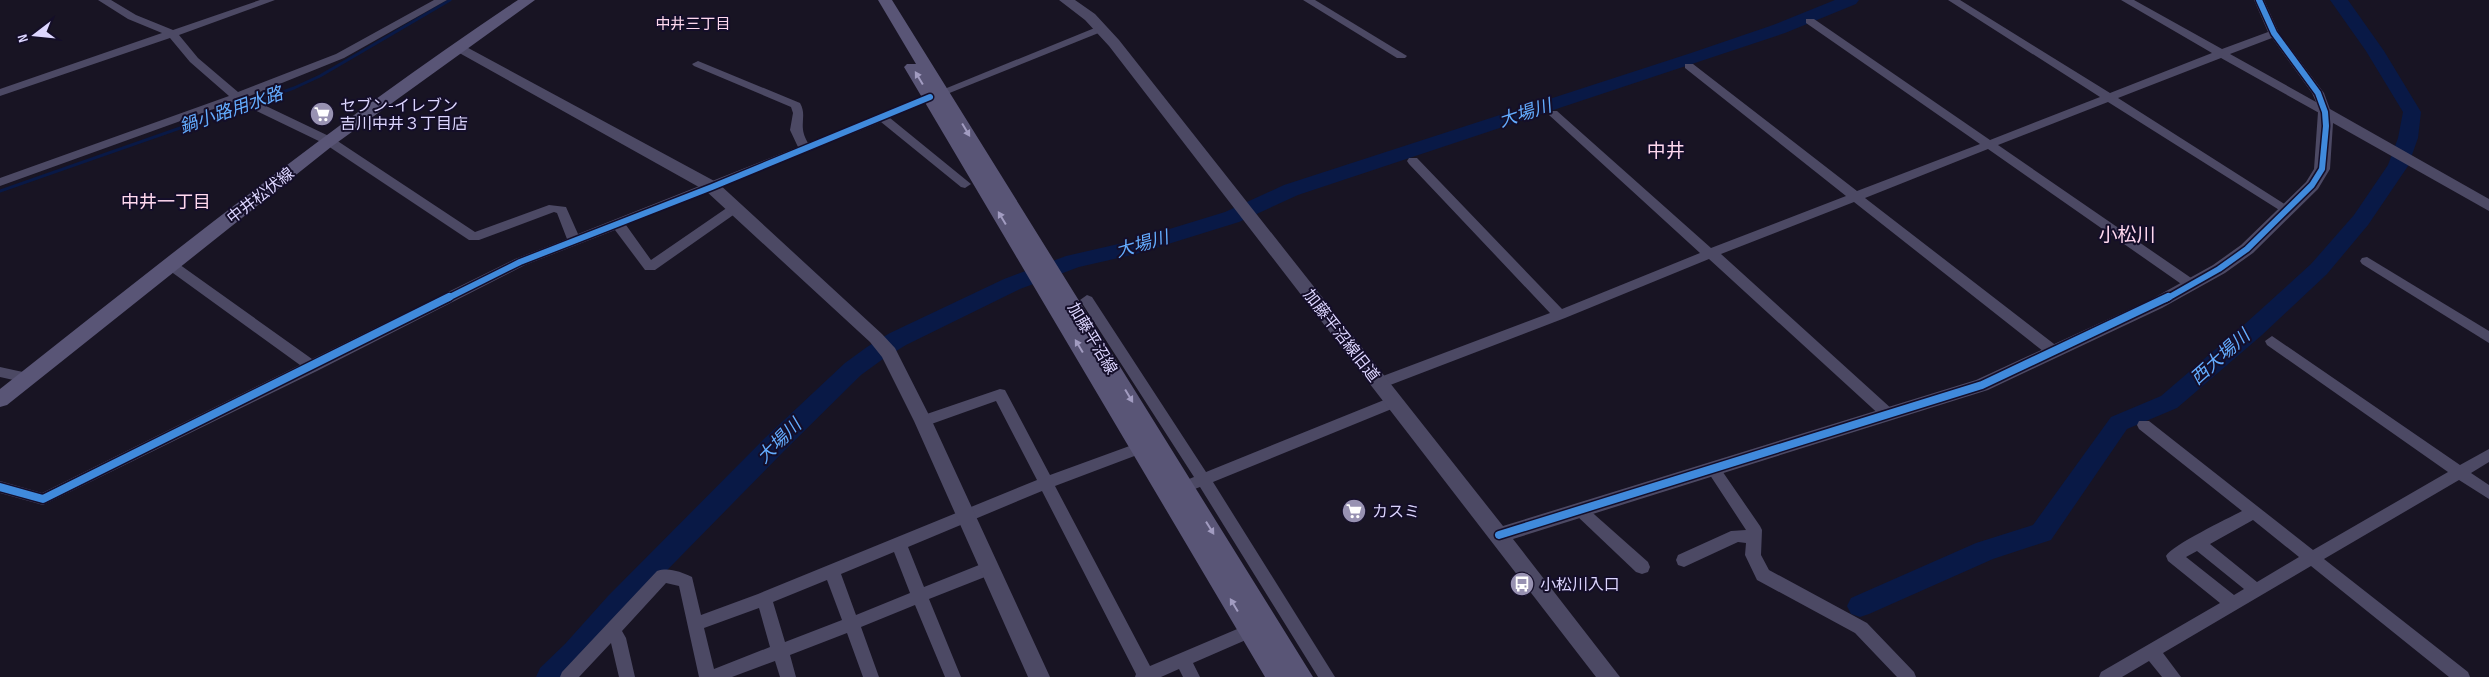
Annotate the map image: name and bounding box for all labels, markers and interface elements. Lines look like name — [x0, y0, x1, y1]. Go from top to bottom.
north arrow — [10, 10, 60, 60]
district label: 中井三丁目 — [655, 15, 731, 34]
text: N — [14, 33, 32, 44]
one-way arrow — [914, 72, 923, 85]
water label: 鍋小路用水路 — [177, 82, 288, 138]
water label: 大場川 — [1496, 95, 1556, 132]
place label: セブン-イレブン 吉川中井３丁目店 — [340, 97, 468, 134]
supermarket icon: セブン-イレブン 吉川中井３丁目店 — [309, 101, 335, 127]
one-way arrow — [962, 124, 971, 137]
district label: 中井 — [1647, 140, 1685, 163]
street label: 中井松伏線 — [224, 164, 298, 228]
district label: 中井一丁目 — [121, 192, 211, 213]
one-way arrow — [998, 211, 1007, 224]
district label: 小松川 — [2098, 224, 2156, 247]
water label: 大場川 — [1113, 226, 1173, 262]
street label: 加藤平沼線旧道 — [1299, 286, 1383, 386]
street label: 加藤平沼線 — [1063, 300, 1120, 378]
water label: 西大場川 — [2187, 324, 2256, 389]
one-way arrow — [1074, 339, 1083, 352]
one-way arrow — [1125, 390, 1134, 403]
water label: 大場川 — [753, 413, 807, 468]
supermarket icon: カスミ — [1341, 498, 1367, 524]
place label: カスミ — [1372, 503, 1420, 522]
one-way arrow — [1205, 522, 1214, 535]
bus stop icon: 小松川入口 — [1509, 571, 1535, 597]
place label: 小松川入口 — [1540, 576, 1620, 595]
one-way arrow — [1229, 599, 1238, 612]

